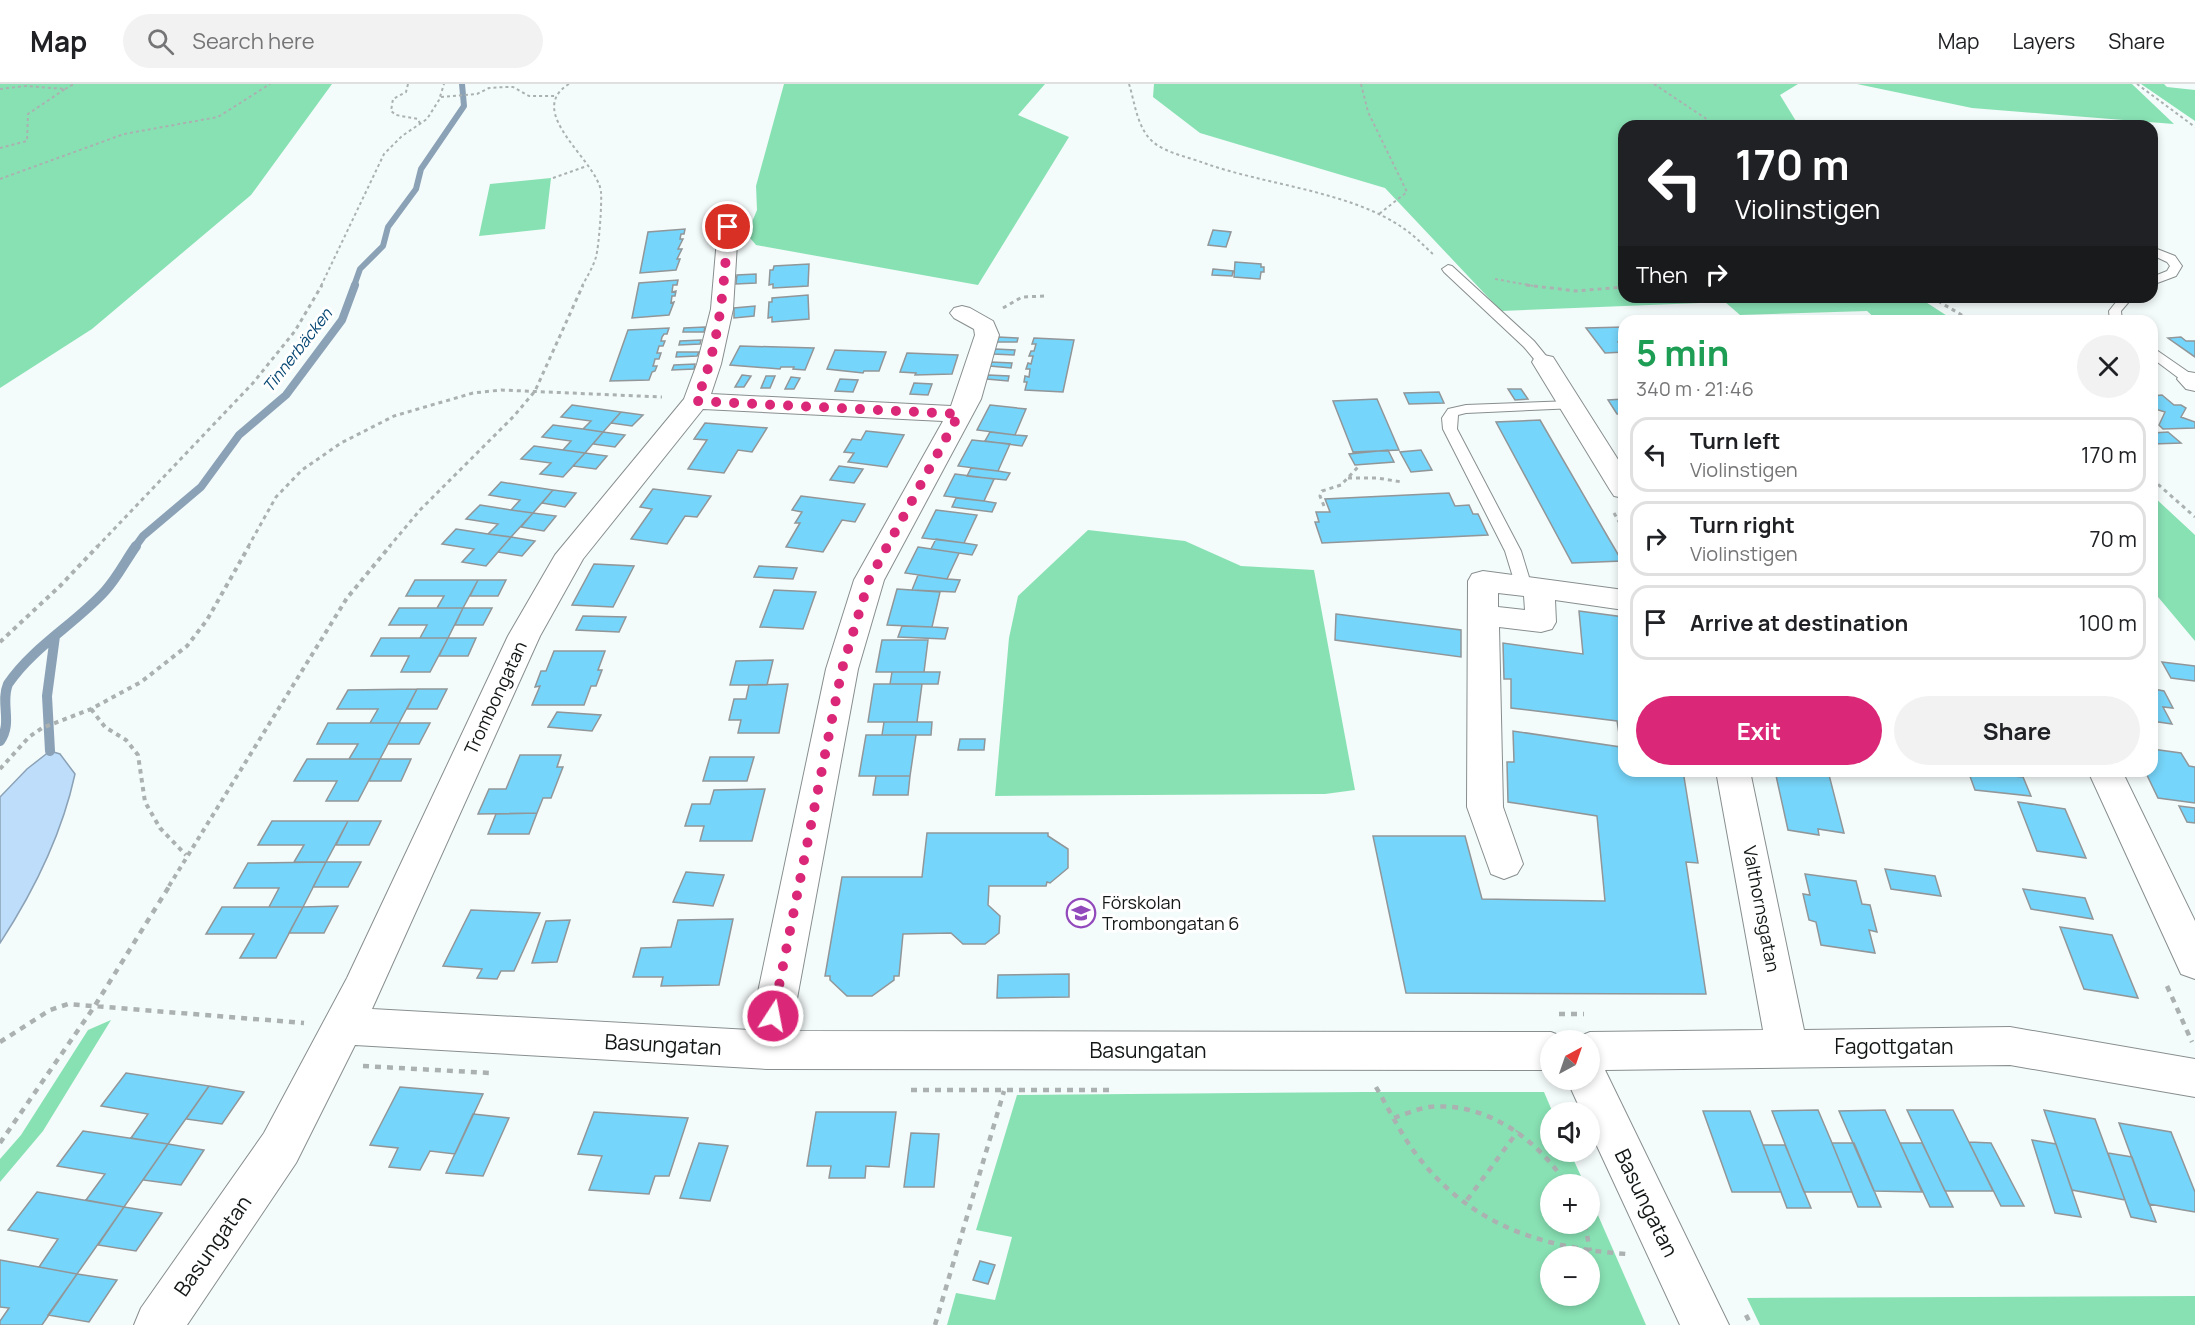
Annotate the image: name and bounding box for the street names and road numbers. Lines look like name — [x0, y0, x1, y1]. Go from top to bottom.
street label: Trombongatan — [458, 637, 532, 758]
street label: Valthornsgatan — [1738, 844, 1786, 974]
street label: Basungatan — [604, 1027, 722, 1061]
street label: Fagottgatan — [1835, 1032, 1953, 1060]
street label: Basungatan — [1089, 1036, 1207, 1064]
street label: Basungatan — [1609, 1144, 1685, 1261]
street label: Basungatan — [167, 1189, 257, 1301]

